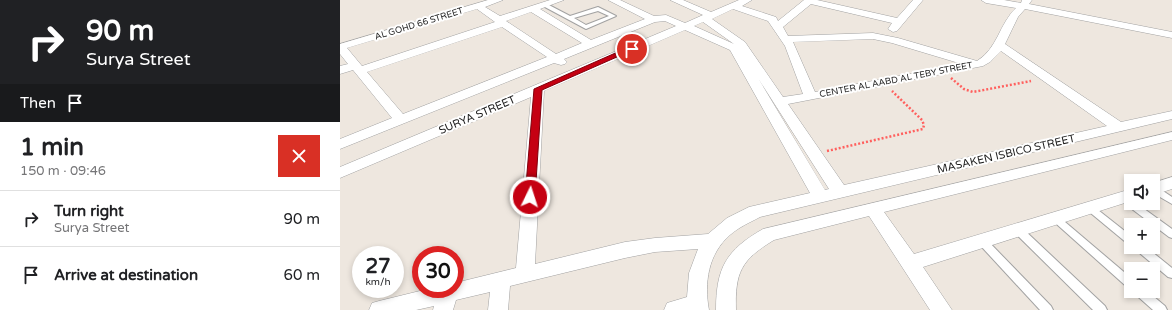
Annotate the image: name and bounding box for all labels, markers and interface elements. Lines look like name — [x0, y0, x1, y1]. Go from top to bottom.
street label: AL GOHD 66 STREET — [373, 5, 465, 43]
text: 90 m — [86, 14, 154, 48]
icon: right — [20, 16, 72, 68]
pin — [615, 32, 649, 66]
icon: arrive — [621, 38, 643, 60]
text: Surya Street — [86, 48, 191, 70]
street label: CENTER AL AABD AL TEBY STREET — [819, 60, 974, 100]
icon: arrive — [64, 92, 86, 114]
street label: SURYA STREET — [437, 93, 518, 137]
text: Then — [20, 94, 56, 112]
street label: MASAKEN ISBICO STREET — [936, 132, 1077, 176]
text: 1 min — [20, 133, 84, 162]
button: close — [278, 135, 320, 177]
text: 150 m · 09:46 — [20, 163, 106, 179]
map controls — [1124, 174, 1160, 298]
button: sound — [1124, 174, 1160, 210]
position arrow — [509, 176, 551, 218]
text: Turn right — [54, 202, 124, 220]
icon: right — [20, 208, 42, 230]
text: 90 m — [283, 210, 320, 228]
button: + — [1124, 218, 1160, 254]
text: Surya Street — [54, 220, 130, 236]
speed limit sign: 30 — [412, 246, 464, 298]
text: 27 — [365, 255, 391, 279]
button: − — [1124, 262, 1160, 298]
icon: arrive — [20, 264, 42, 286]
text: Arrive at destination — [54, 266, 198, 284]
text: 60 m — [283, 266, 320, 284]
text: km/h — [365, 276, 391, 288]

